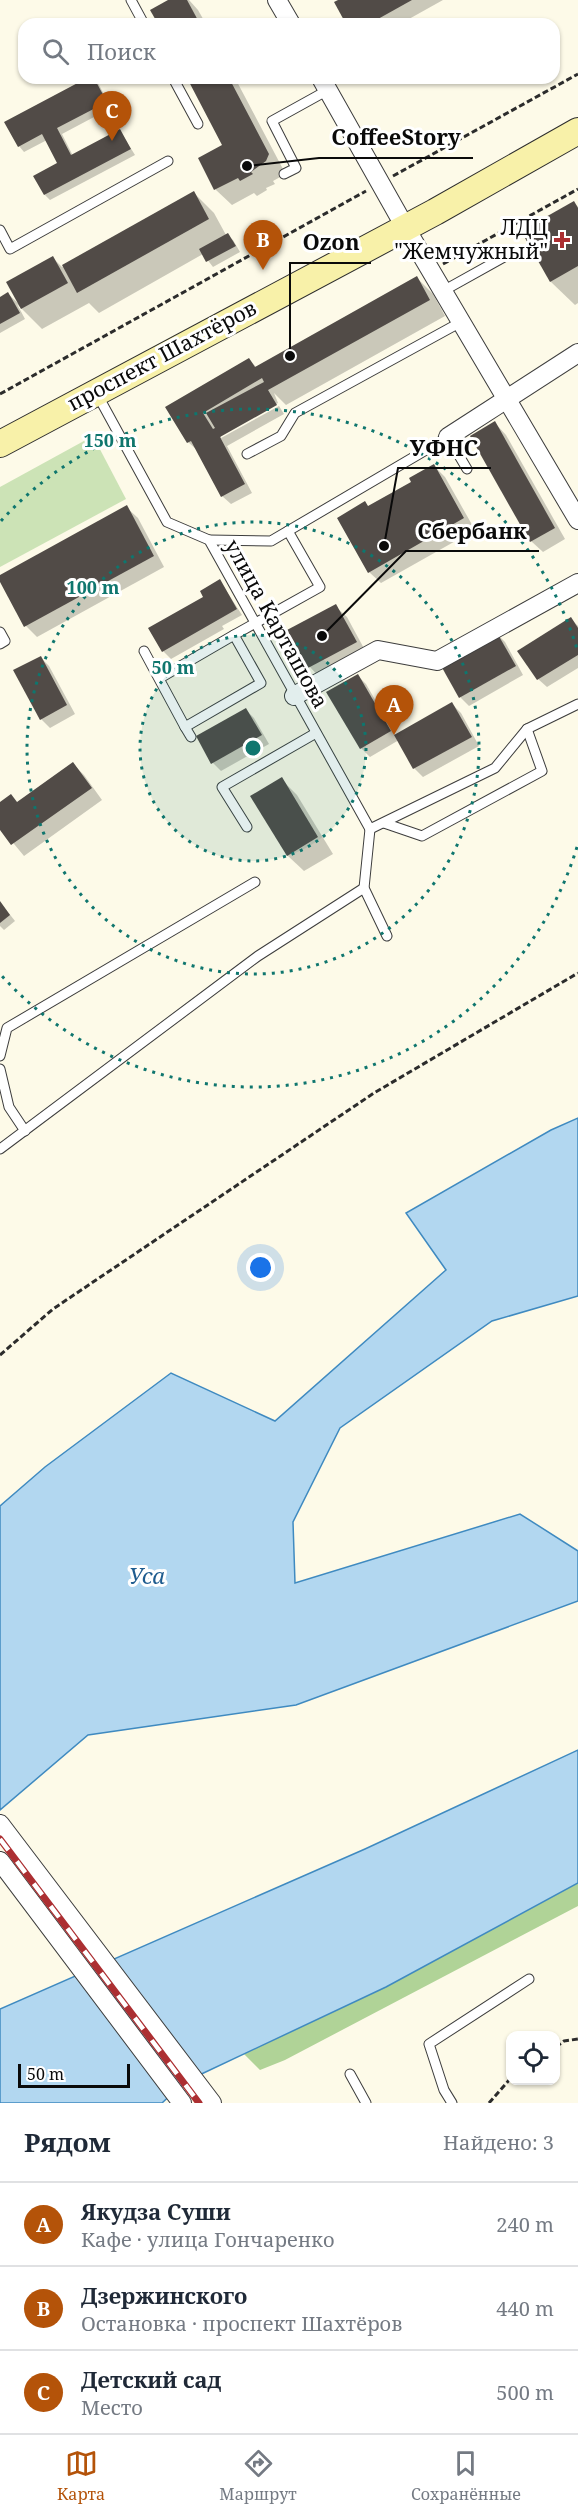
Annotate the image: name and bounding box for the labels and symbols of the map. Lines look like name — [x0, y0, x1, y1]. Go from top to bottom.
pin: C — [92, 92, 132, 141]
callout: CoffeeStory — [319, 118, 473, 158]
text: CoffeeStory — [331, 121, 461, 151]
place label: ЛДЦ "Жемчужный" — [394, 213, 548, 265]
pin: B — [244, 220, 282, 270]
callout: Ozon — [290, 223, 371, 263]
text: Ozon — [302, 226, 360, 256]
marker: ЛДЦ "Жемчужный" — [553, 231, 571, 249]
street label: проспект Шахтёров — [62, 293, 261, 417]
text: 150 m — [84, 428, 137, 452]
callout: УФНС — [398, 428, 491, 468]
text: УФНС — [410, 432, 478, 462]
callout: Сбербанк — [406, 511, 539, 551]
text: Сбербанк — [417, 515, 527, 545]
street label: улица Карташова — [219, 534, 335, 713]
text: 100 m — [67, 575, 120, 599]
text: 50 m — [152, 655, 195, 679]
pin: A — [374, 686, 414, 735]
centre of rings — [243, 738, 263, 758]
your location — [246, 1253, 275, 1282]
water label: Уса — [129, 1560, 166, 1590]
scale bar — [18, 2061, 130, 2088]

